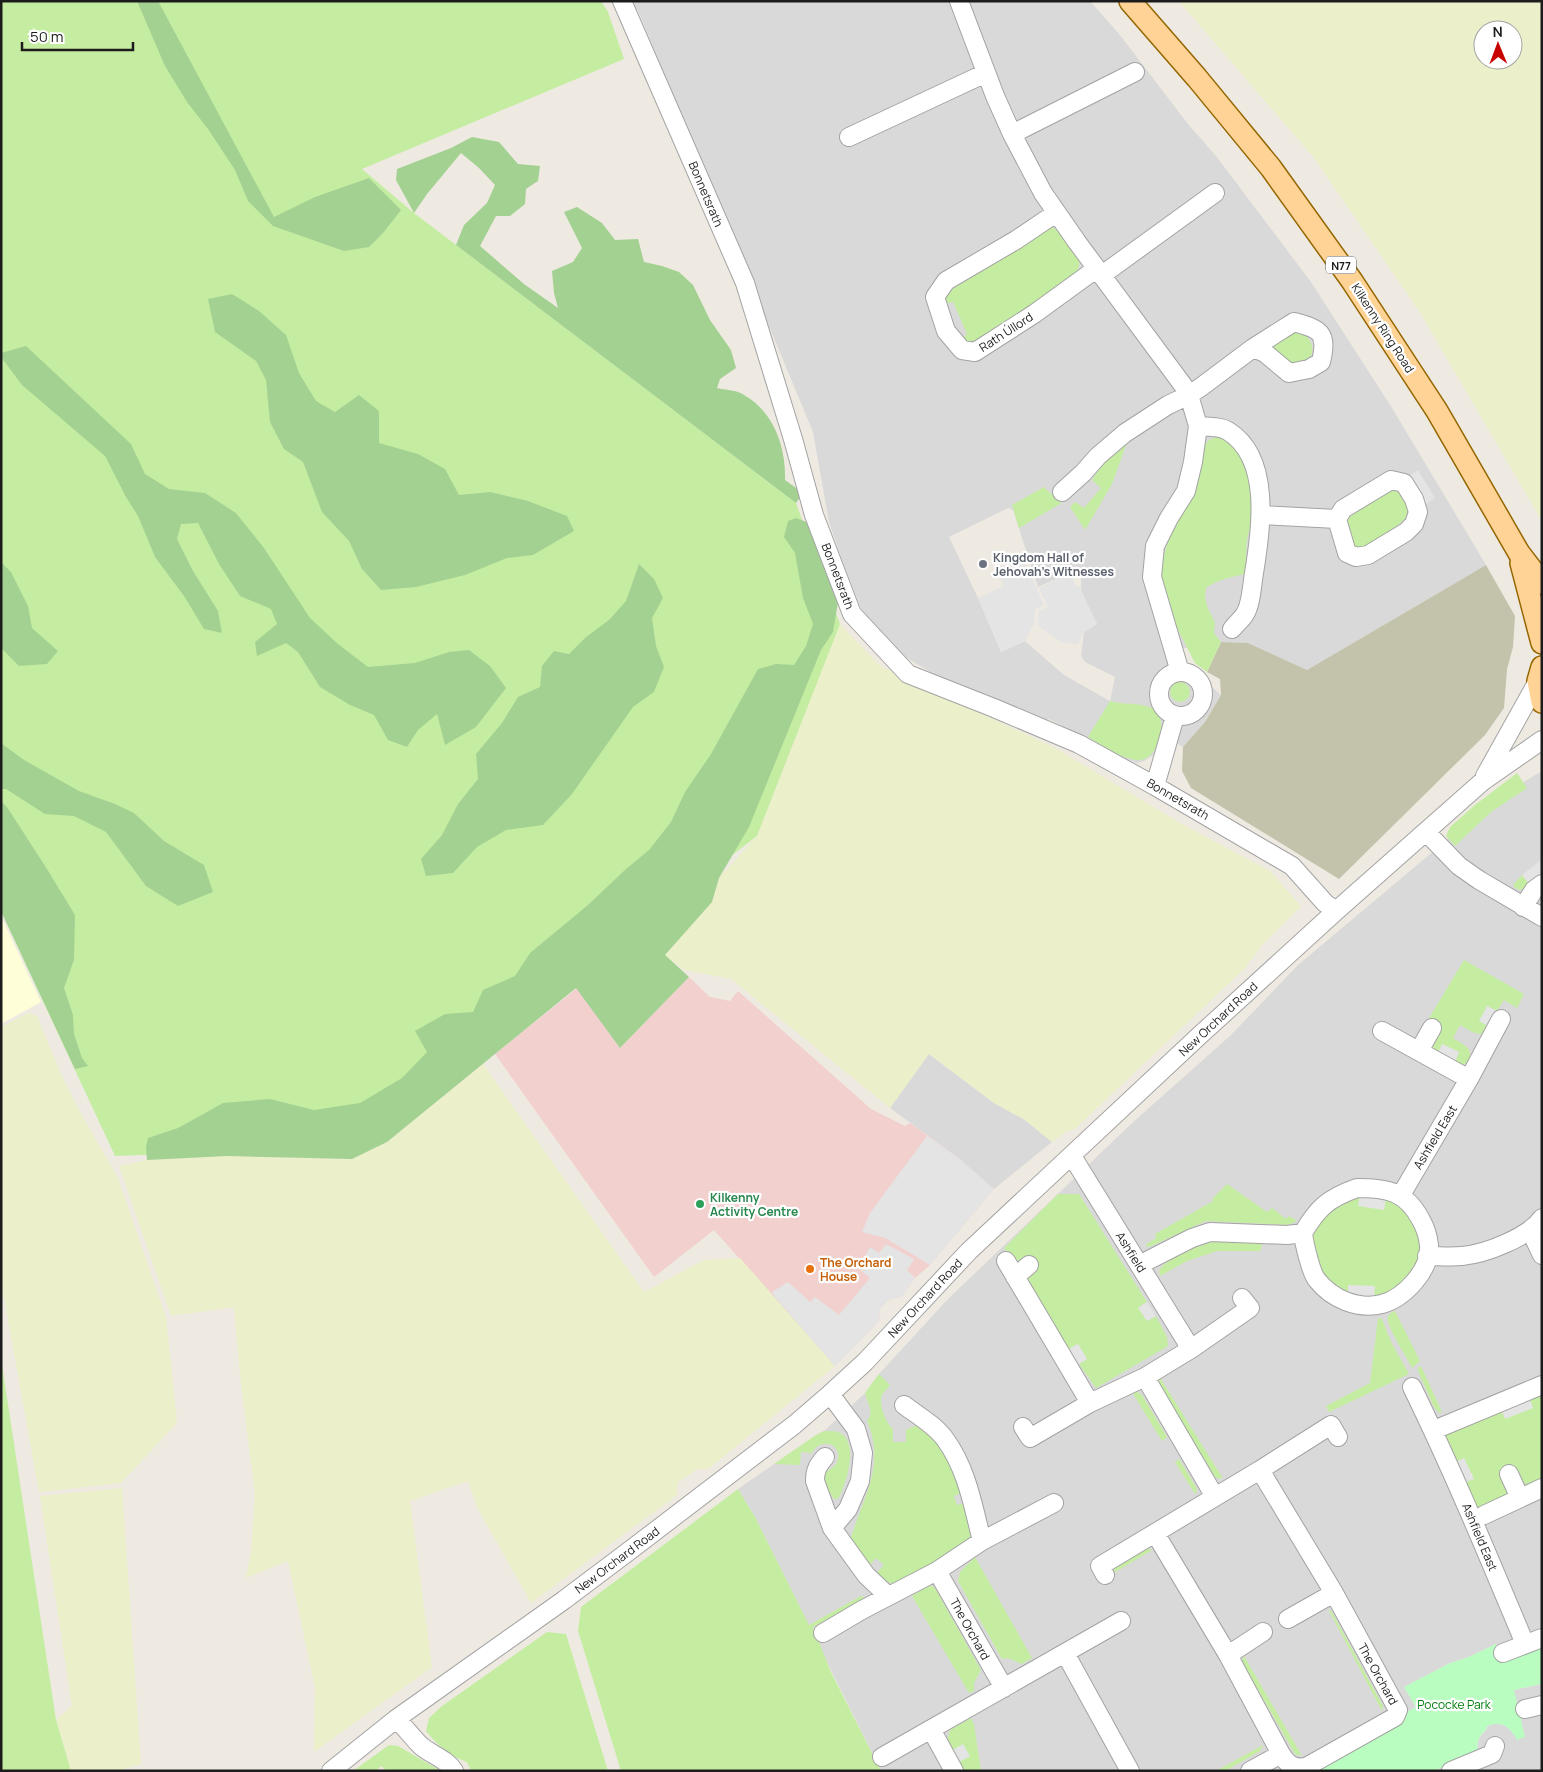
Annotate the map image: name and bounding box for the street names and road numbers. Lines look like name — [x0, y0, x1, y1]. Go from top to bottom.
street label: Bonnetsrath — [685, 159, 727, 229]
road number: N77 — [1326, 256, 1356, 274]
street label: Kilkenny Ring Road — [1348, 280, 1418, 376]
street label: Rath Úllord — [976, 308, 1036, 356]
street label: Bonnetsrath — [818, 541, 858, 611]
street label: Bonnetsrath — [1144, 774, 1212, 824]
street label: New Orchard Road — [1175, 978, 1261, 1060]
street label: Ashfield East — [1409, 1102, 1461, 1172]
street label: Ashfield — [1112, 1228, 1150, 1276]
street label: New Orchard Road — [884, 1255, 966, 1341]
street label: Ashfield East — [1458, 1500, 1502, 1574]
street label: New Orchard Road — [571, 1522, 663, 1598]
street label: The Orchard — [946, 1595, 994, 1663]
street label: The Orchard — [1354, 1640, 1402, 1708]

